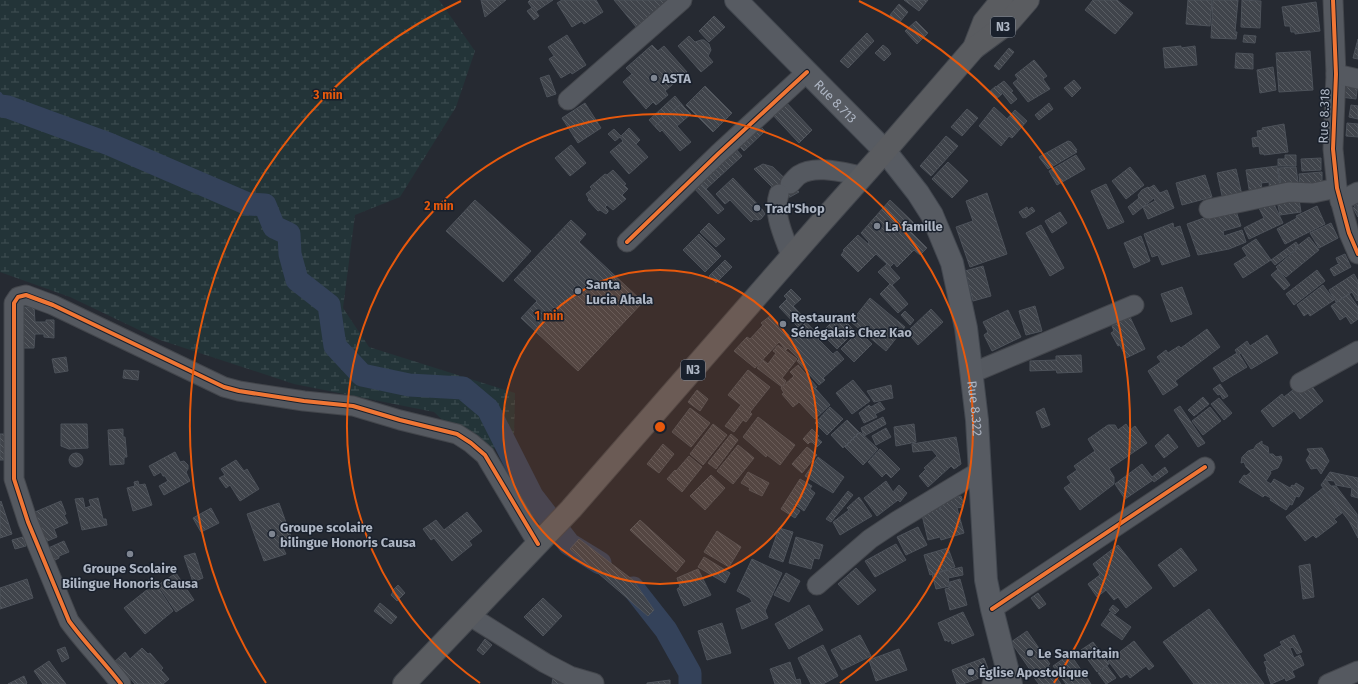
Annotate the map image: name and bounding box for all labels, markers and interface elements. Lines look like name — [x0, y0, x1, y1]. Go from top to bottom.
road number: N3 — [991, 17, 1015, 37]
place label: ASTA — [661, 71, 691, 86]
marker: ASTA — [649, 73, 659, 83]
street label: Rue 8.713 — [811, 77, 860, 126]
text: 3 min — [312, 88, 343, 102]
street label: Rue 8.318 — [1316, 88, 1332, 144]
text: 2 min — [424, 199, 454, 213]
place label: Trad'Shop — [765, 201, 825, 216]
marker: Trad'Shop — [752, 203, 762, 213]
place label: La famille — [885, 219, 943, 234]
marker: La famille — [872, 221, 882, 231]
place label: Santa Lucia Ahala — [586, 277, 653, 307]
marker: Santa Lucia Ahala — [573, 286, 583, 296]
text: 1 min — [535, 309, 563, 323]
place label: Restaurant Sénégalais Chez Kao — [791, 310, 912, 340]
marker: Restaurant Sénégalais Chez Kao — [778, 319, 788, 329]
road number: N3 — [681, 360, 705, 380]
street label: Rue 8.322 — [965, 380, 985, 436]
centre of rings — [653, 420, 667, 434]
place label: Groupe scolaire bilingue Honoris Causa — [280, 520, 416, 550]
marker: Groupe scolaire bilingue Honoris Causa — [267, 529, 277, 539]
marker: Groupe Scolaire Bilingue Honoris Causa — [125, 549, 135, 559]
place label: Groupe Scolaire Bilingue Honoris Causa — [62, 561, 198, 591]
place label: Le Samaritain — [1038, 646, 1119, 661]
marker: Le Samaritain — [1025, 648, 1035, 658]
place label: Église Apostolique — [979, 664, 1088, 680]
marker: Église Apostolique — [966, 667, 976, 677]

